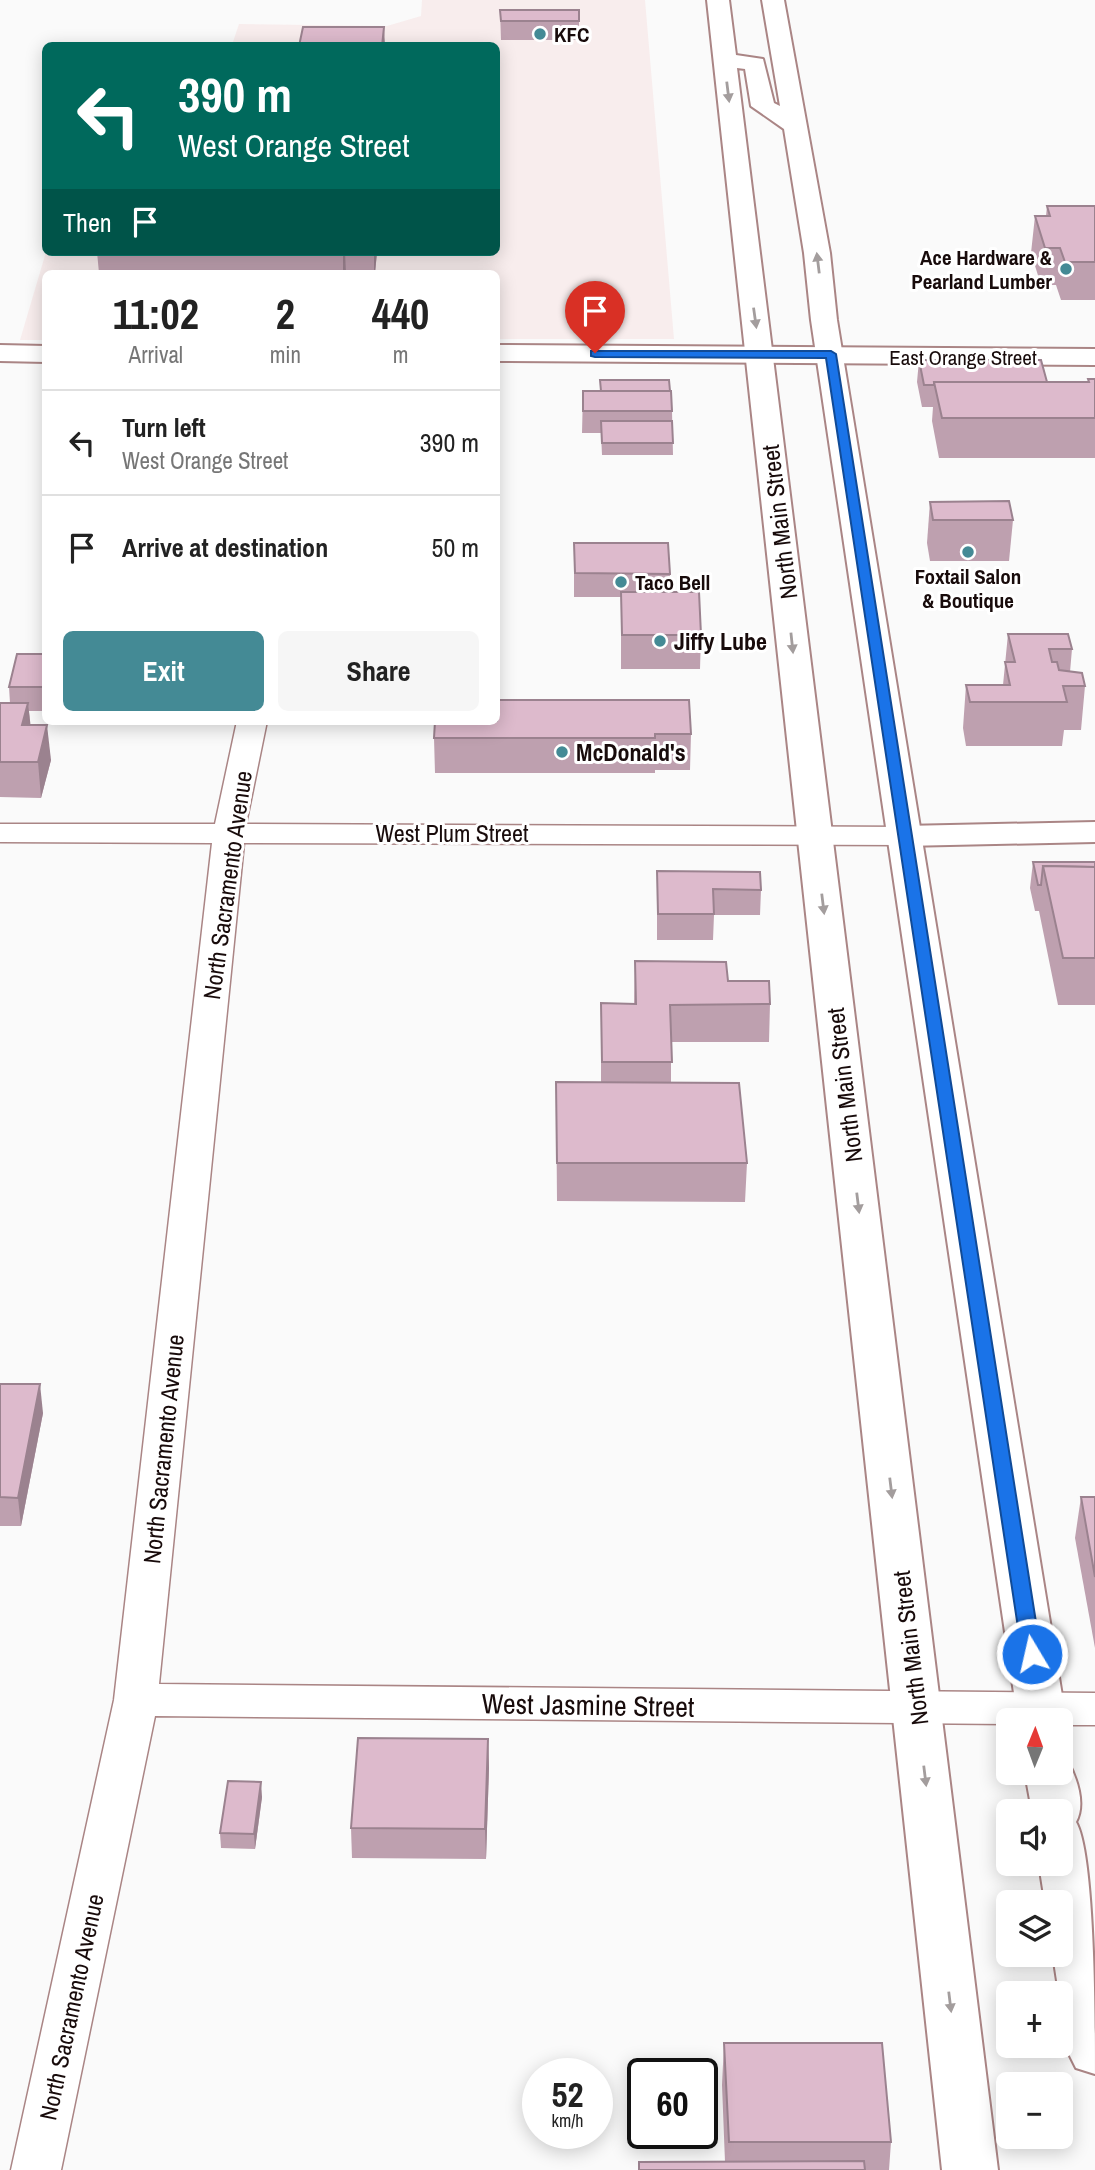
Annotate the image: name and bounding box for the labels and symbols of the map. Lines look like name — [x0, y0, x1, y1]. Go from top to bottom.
place label: KFC — [554, 20, 589, 49]
marker: KFC — [532, 26, 548, 42]
one-way arrow — [723, 81, 734, 103]
place label: Ace Hardware & Pearland Lumber — [911, 243, 1053, 296]
one-way arrow — [812, 251, 823, 273]
marker: Ace Hardware & Pearland Lumber — [1058, 261, 1074, 277]
pin — [565, 281, 625, 353]
one-way arrow — [749, 307, 760, 329]
street label: East Orange Street — [889, 343, 1037, 372]
street label: North Main Street — [754, 442, 804, 601]
marker: Foxtail Salon & Boutique — [960, 544, 976, 560]
place label: Foxtail Salon & Boutique — [915, 562, 1021, 615]
place label: Taco Bell — [635, 568, 710, 597]
marker: Taco Bell — [613, 574, 629, 590]
place label: Jiffy Lube — [674, 625, 767, 657]
one-way arrow — [787, 632, 798, 654]
marker: Jiffy Lube — [652, 633, 668, 649]
place label: McDonald's — [576, 736, 686, 768]
marker: McDonald's — [554, 744, 570, 760]
street label: North Sacramento Avenue — [195, 769, 259, 1001]
street label: West Plum Street — [376, 817, 529, 849]
one-way arrow — [818, 893, 829, 915]
street label: North Main Street — [819, 1005, 869, 1164]
one-way arrow — [853, 1192, 864, 1214]
street label: North Sacramento Avenue — [135, 1333, 191, 1565]
one-way arrow — [886, 1477, 897, 1499]
street label: North Main Street — [885, 1568, 935, 1727]
position arrow — [995, 1617, 1069, 1691]
street label: West Jasmine Street — [481, 1684, 695, 1726]
north arrow — [996, 1708, 1073, 1785]
one-way arrow — [919, 1765, 930, 1787]
street label: North Sacramento Avenue — [31, 1891, 111, 2123]
one-way arrow — [945, 1991, 956, 2013]
speed limit sign: 60 — [627, 2058, 718, 2149]

